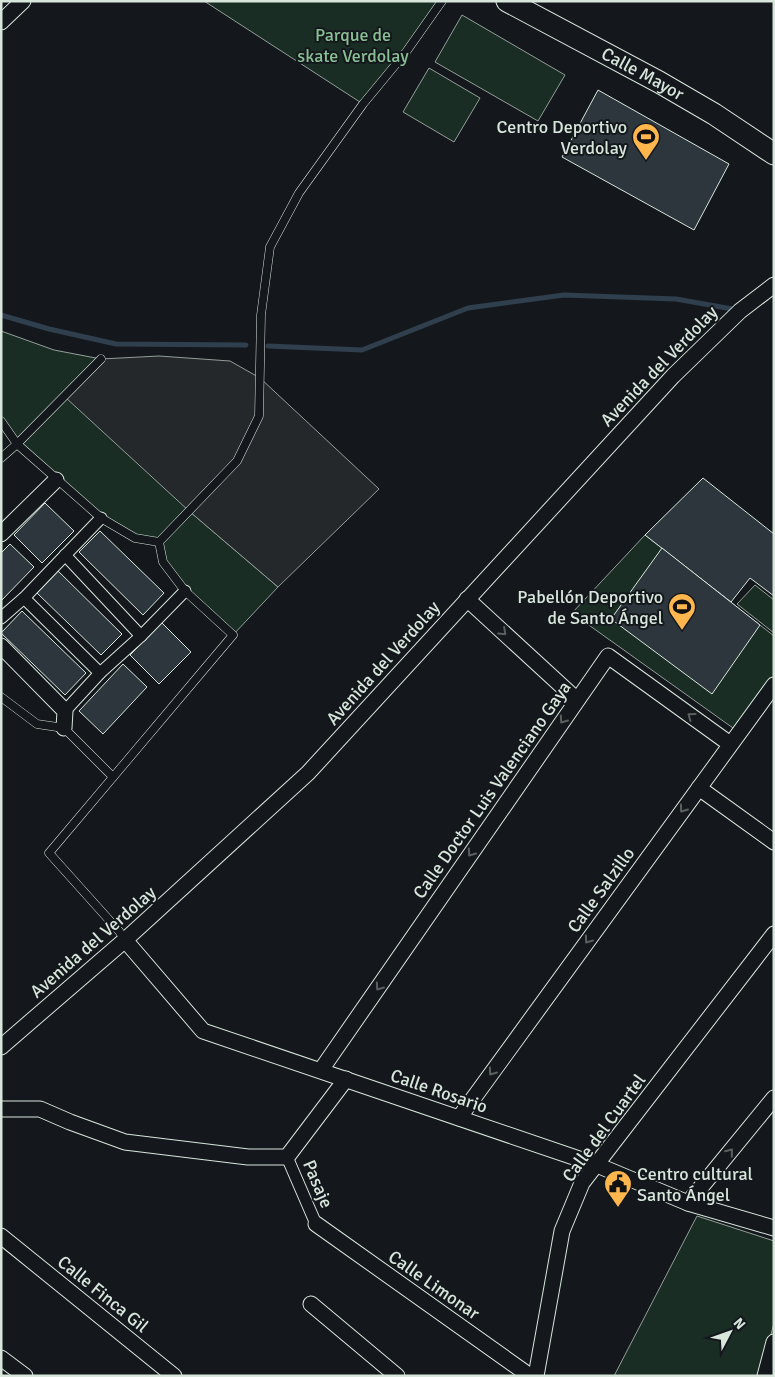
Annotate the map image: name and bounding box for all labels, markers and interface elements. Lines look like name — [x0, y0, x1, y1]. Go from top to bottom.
park label: Parque de skate Verdolay — [297, 24, 409, 67]
street label: Calle Mayor — [598, 42, 688, 105]
place label: Centro Deportivo Verdolay — [497, 116, 628, 159]
sports icon: Centro Deportivo Verdolay — [631, 122, 661, 161]
street label: Avenida del Verdolay — [596, 301, 723, 431]
place label: Pabellón Deportivo de Santo Ángel — [517, 586, 663, 629]
sports icon: Pabellón Deportivo de Santo Ángel — [667, 592, 697, 631]
street label: Avenida del Verdolay — [322, 596, 445, 730]
one-way arrow — [497, 626, 506, 635]
street label: Calle Doctor Luis Valenciano Gaya — [408, 677, 576, 903]
one-way arrow — [688, 713, 697, 721]
one-way arrow — [560, 714, 569, 724]
one-way arrow — [681, 803, 689, 812]
street label: Calle Salzillo — [563, 843, 639, 937]
one-way arrow — [468, 848, 477, 857]
street label: Avenida del Verdolay — [26, 881, 161, 1003]
one-way arrow — [585, 935, 594, 944]
one-way arrow — [375, 982, 385, 991]
street label: Calle Rosario — [388, 1064, 490, 1118]
one-way arrow — [489, 1066, 498, 1076]
street label: Calle del Cuartel — [557, 1070, 651, 1186]
one-way arrow — [724, 1149, 732, 1158]
street label: Pasaje — [298, 1157, 338, 1211]
place label: Centro cultural Santo Ángel — [637, 1163, 753, 1206]
public building icon: Centro cultural Santo Ángel — [603, 1169, 633, 1208]
street label: Calle Limonar — [384, 1246, 484, 1325]
street label: Calle Finca Gil — [53, 1251, 153, 1337]
north arrow — [705, 1307, 755, 1357]
text: N — [730, 1315, 749, 1333]

